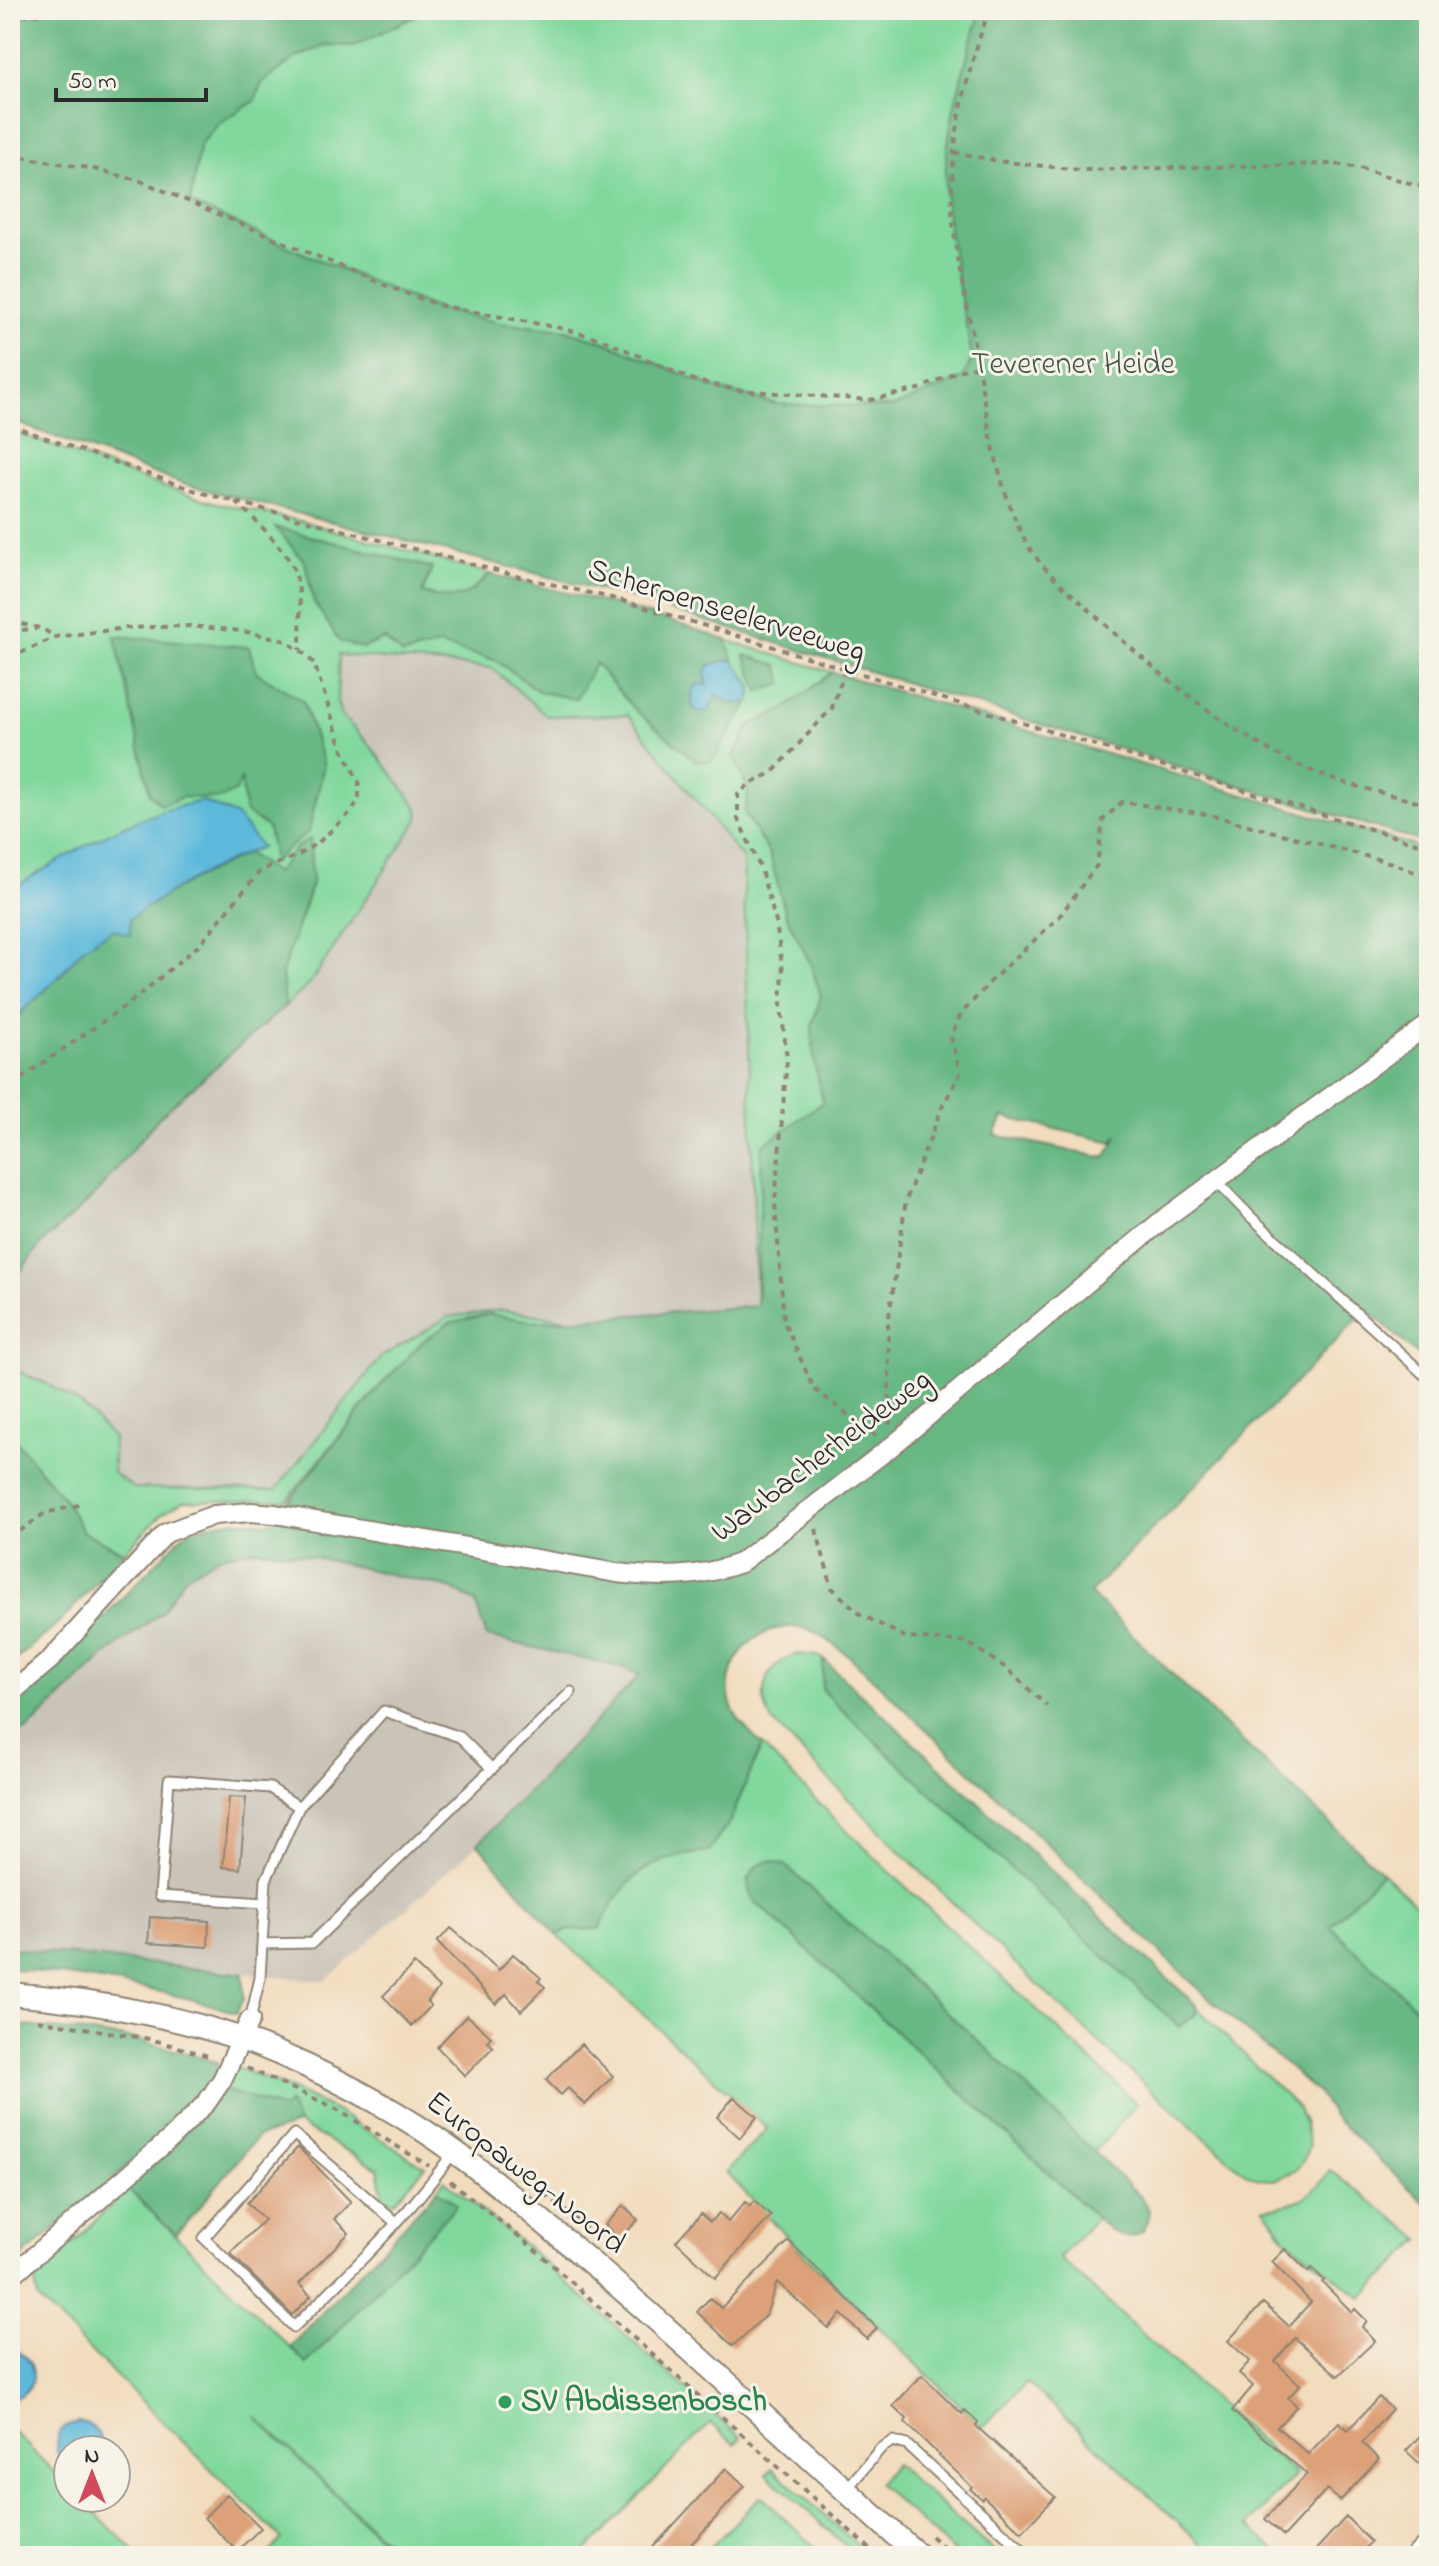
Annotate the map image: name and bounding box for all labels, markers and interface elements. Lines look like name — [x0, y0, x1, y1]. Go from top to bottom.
scale bar — [56, 52, 206, 102]
text: 50 m — [68, 65, 117, 100]
park label: Teverener Heide — [971, 342, 1175, 389]
street label: Scherpenseelerveeweg — [581, 547, 871, 677]
street label: Waubacherheideweg — [702, 1358, 942, 1556]
street label: Europaweg-Noord — [415, 2081, 635, 2267]
place label: SV Abdissenbosch — [521, 2379, 767, 2426]
marker: SV Abdissenbosch — [496, 2393, 514, 2411]
north arrow — [52, 2434, 132, 2514]
text: N — [85, 2441, 99, 2473]

